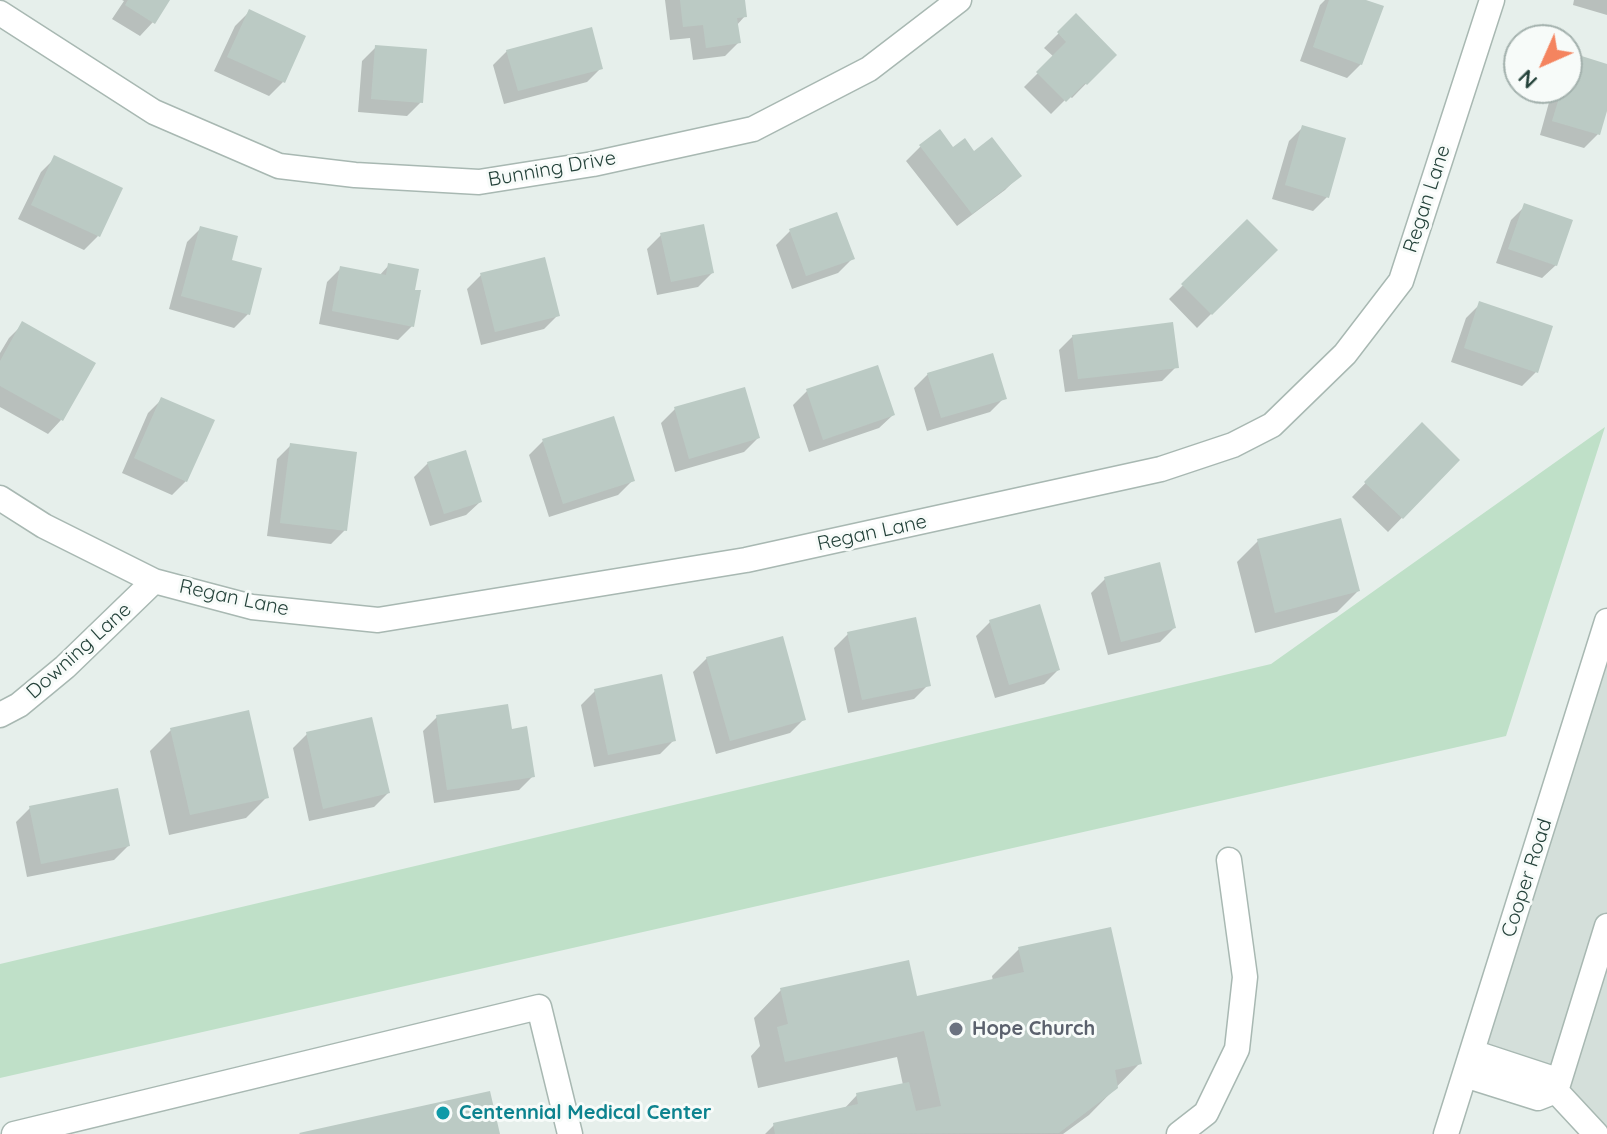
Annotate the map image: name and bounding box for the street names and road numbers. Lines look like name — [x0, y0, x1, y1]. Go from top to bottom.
street label: Regan Lane — [1398, 142, 1456, 256]
street label: Bunning Drive — [486, 146, 618, 192]
street label: Regan Lane — [815, 510, 929, 556]
street label: Regan Lane — [177, 575, 291, 621]
street label: Downing Lane — [22, 598, 136, 704]
street label: Cooper Road — [1497, 816, 1557, 940]

